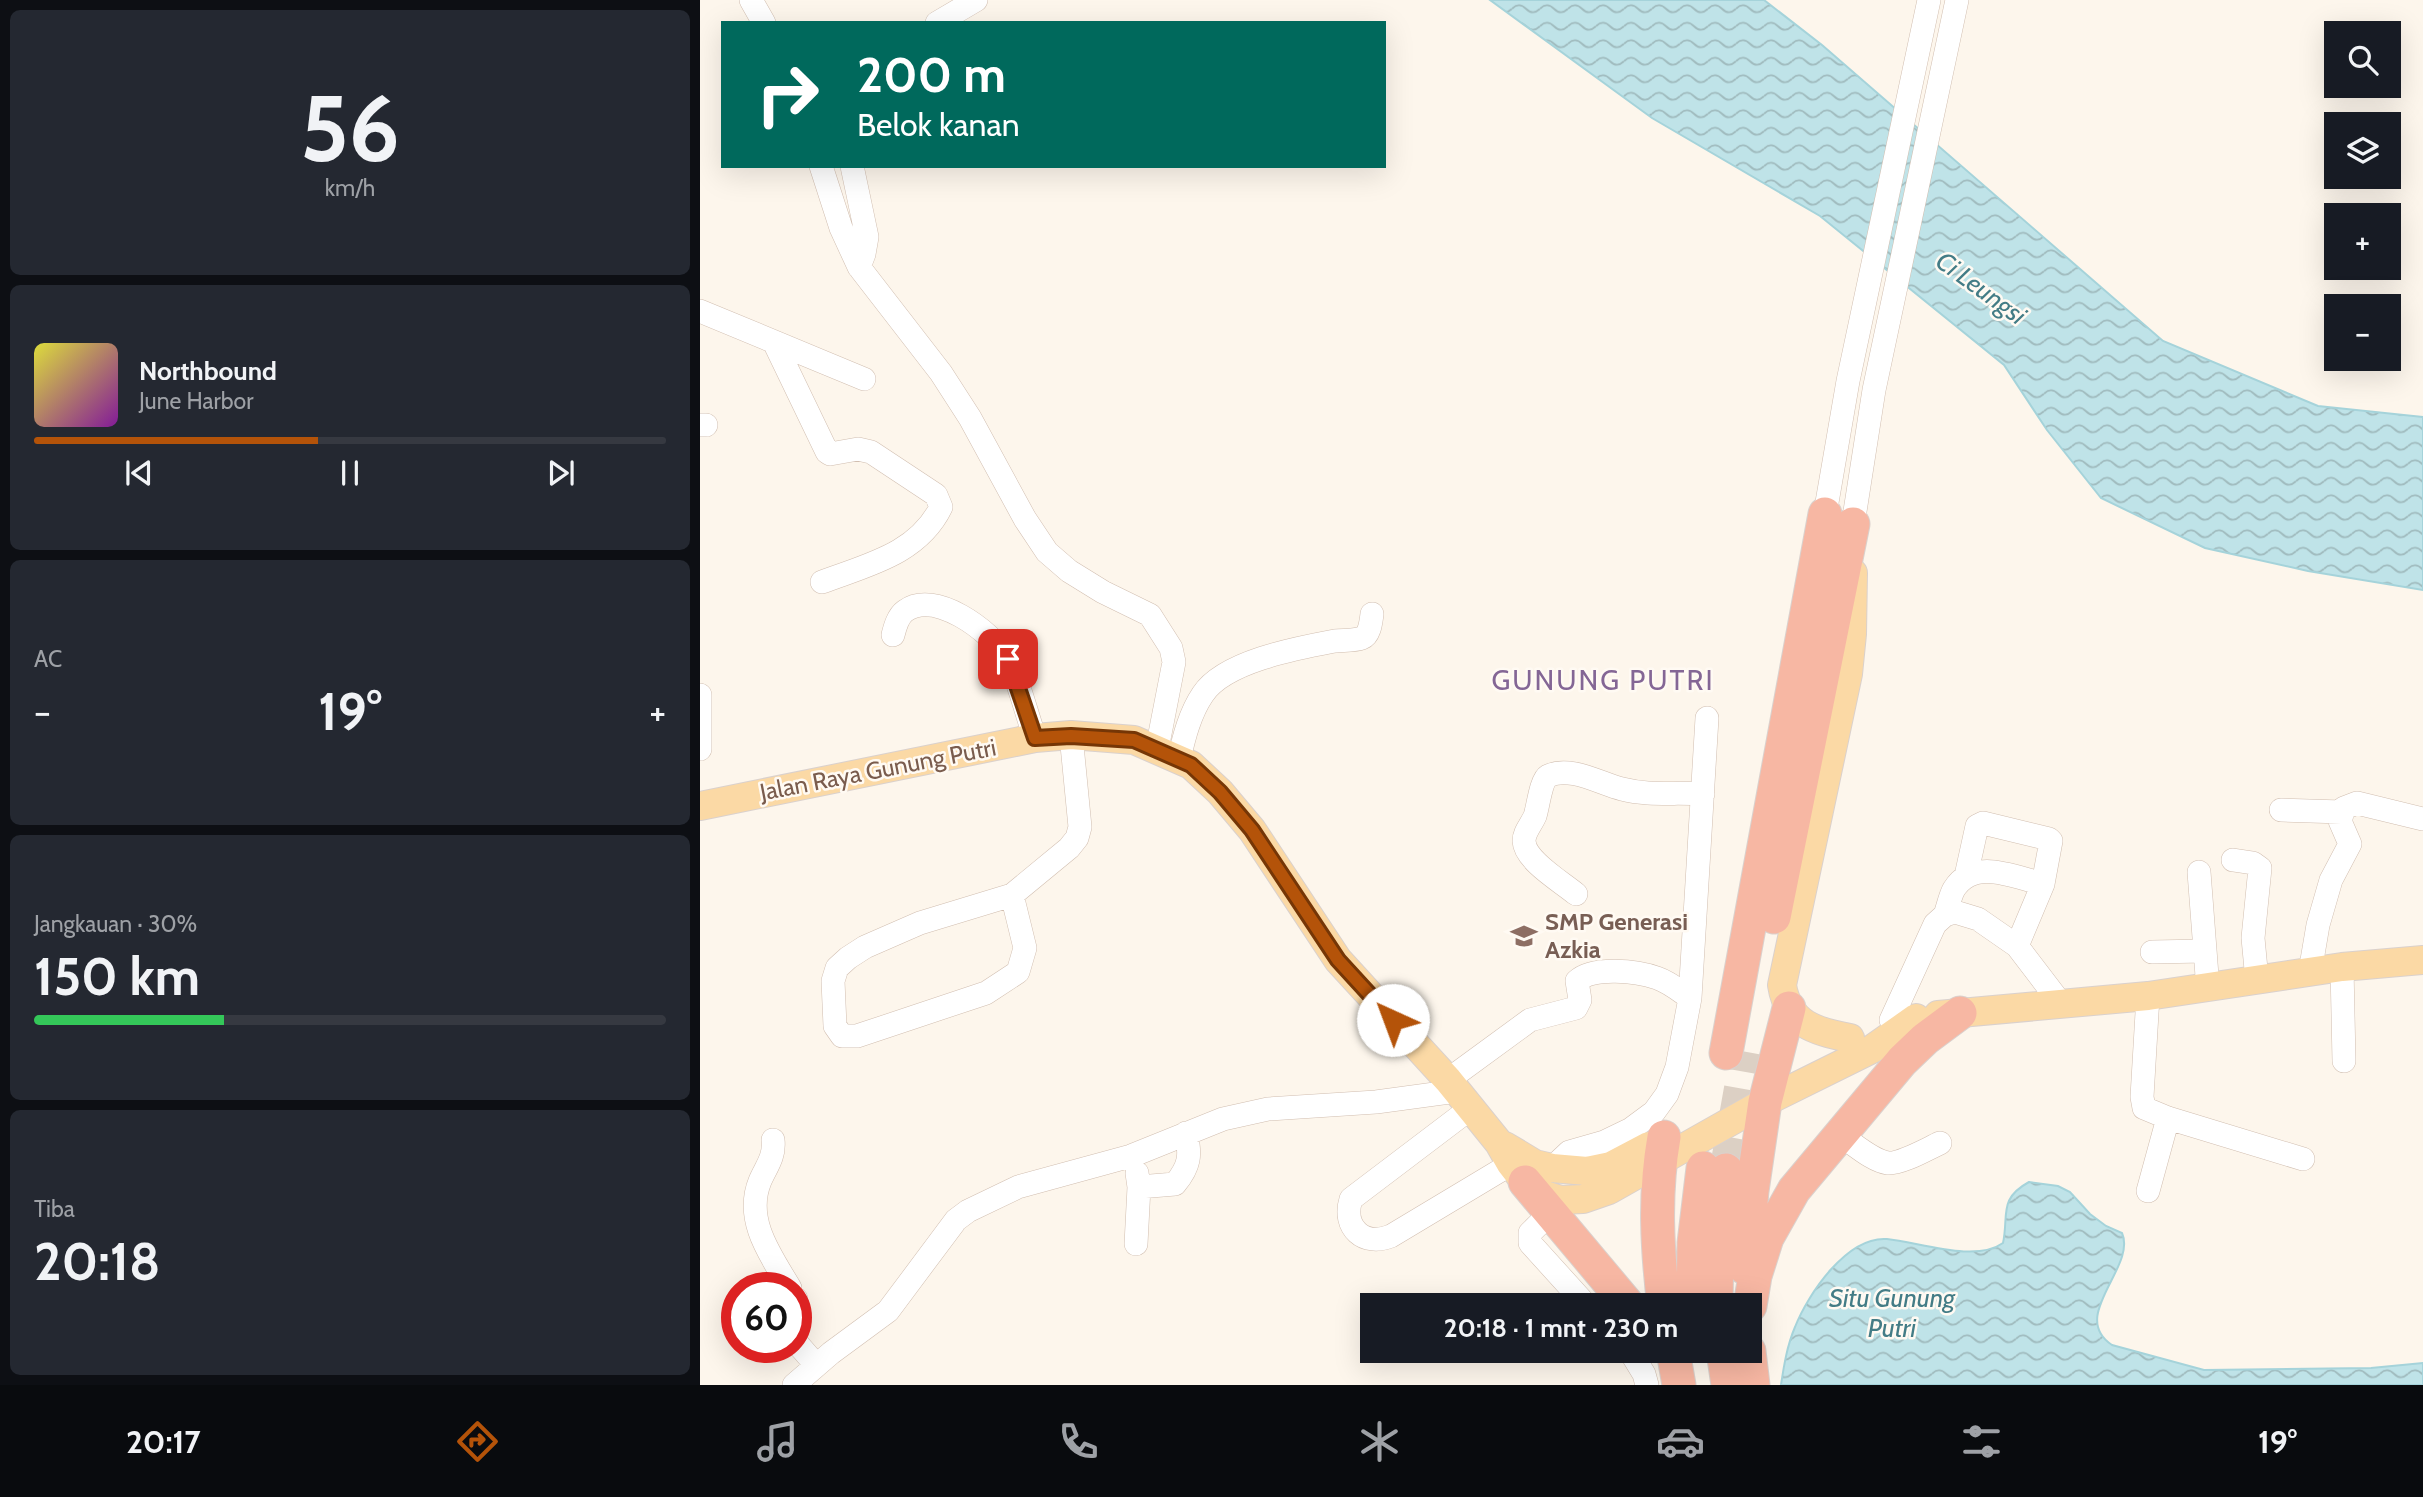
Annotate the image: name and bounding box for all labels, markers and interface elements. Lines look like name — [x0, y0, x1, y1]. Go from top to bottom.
map controls — [2324, 21, 2401, 371]
button: search — [2324, 21, 2401, 98]
text: 200 m — [857, 45, 1006, 104]
icon: right — [742, 49, 833, 140]
text: 56 — [300, 73, 400, 184]
text: Belok kanan — [857, 105, 1020, 144]
button: layers — [2324, 112, 2401, 189]
text: km/h — [325, 174, 375, 202]
button: + — [2324, 203, 2401, 280]
water label: Ci Leungsi — [1930, 245, 2033, 332]
button: − — [2324, 294, 2401, 371]
text: Northbound — [139, 355, 277, 387]
text: June Harbor — [139, 387, 253, 415]
icon: previous — [120, 454, 158, 492]
icon: pause — [331, 454, 369, 492]
icon: next — [542, 454, 580, 492]
pin — [978, 629, 1038, 689]
icon: arrive — [989, 640, 1027, 678]
text: AC — [34, 645, 62, 673]
district label: GUNUNG PUTRI — [1491, 663, 1715, 697]
text: 19° — [318, 680, 382, 743]
text: − — [34, 688, 51, 735]
text: + — [649, 688, 666, 735]
street label: Jalan Raya Gunung Putri — [756, 732, 998, 807]
place label: SMP Generasi Azkia — [1545, 907, 1688, 964]
text: Jangkauan · 30% — [34, 910, 197, 938]
school or university icon: SMP Generasi Azkia — [1509, 921, 1539, 951]
text: 150 km — [34, 945, 200, 1008]
position arrow — [1356, 983, 1430, 1057]
text: Tiba — [34, 1195, 75, 1223]
text: 20:18 — [34, 1230, 160, 1293]
speed limit sign: 60 — [721, 1272, 812, 1363]
water label: Situ Gunung Putri — [1829, 1282, 1956, 1344]
text: 20:18 · 1 mnt · 230 m — [1444, 1312, 1678, 1344]
icon: directions — [453, 1417, 502, 1466]
icon: music — [753, 1417, 802, 1466]
icon: phone — [1054, 1417, 1103, 1466]
icon: climate — [1355, 1417, 1404, 1466]
icon: car — [1656, 1417, 1705, 1466]
icon: filters — [1957, 1417, 2006, 1466]
text: 20:17 — [126, 1422, 201, 1461]
text: 19° — [2258, 1422, 2297, 1461]

